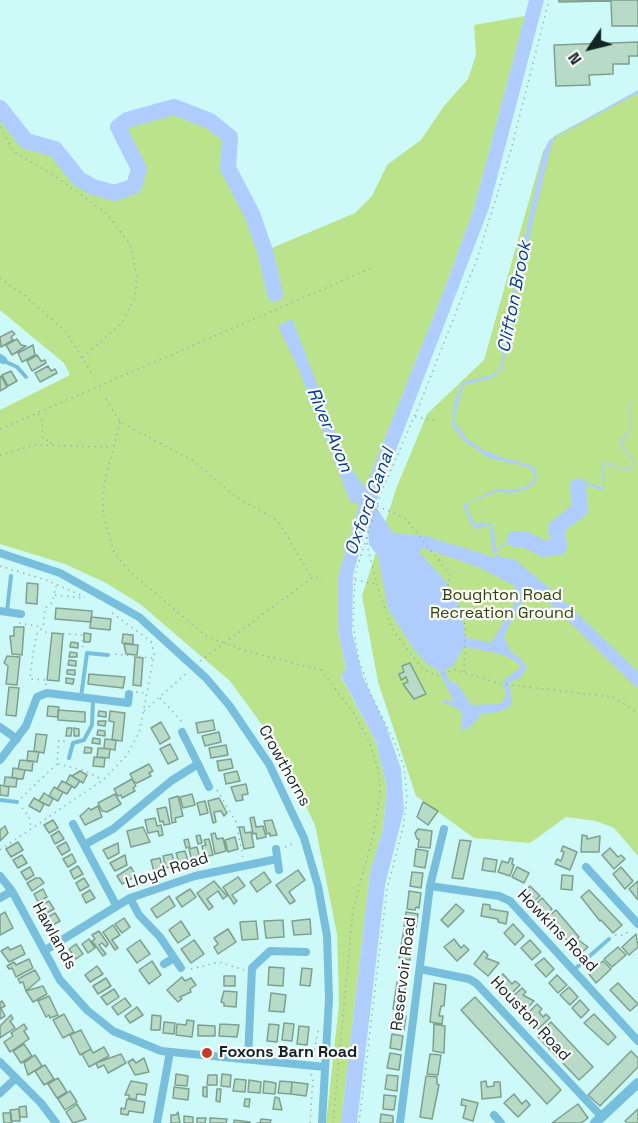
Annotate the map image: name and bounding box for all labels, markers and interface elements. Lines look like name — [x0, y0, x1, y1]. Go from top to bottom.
north arrow — [560, 18, 620, 78]
text: N — [563, 48, 587, 69]
water label: Clifton Brook — [494, 239, 536, 355]
water label: River Avon — [302, 385, 356, 475]
water label: Oxford Canal — [341, 446, 399, 558]
park label: Boughton Road Recreation Ground — [430, 586, 574, 624]
street label: Crowthorns — [254, 722, 314, 810]
street label: Lloyd Road — [123, 849, 211, 893]
street label: Howkins Road — [513, 886, 601, 976]
street label: Hawlands — [28, 899, 80, 973]
street label: Reservoir Road — [387, 916, 421, 1032]
street label: Houston Road — [486, 973, 574, 1065]
place label: Foxons Barn Road — [219, 1043, 357, 1063]
marker: Foxons Barn Road — [200, 1046, 214, 1060]

